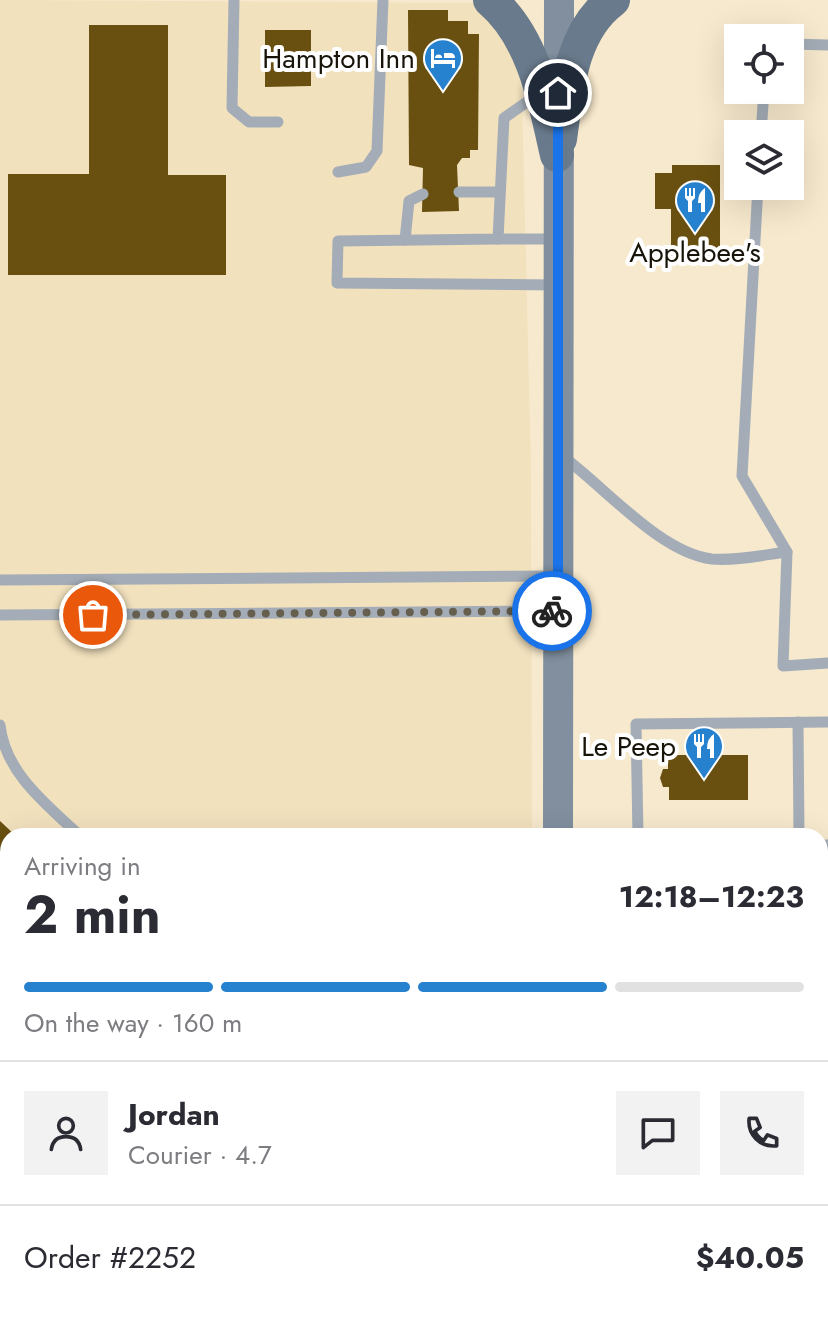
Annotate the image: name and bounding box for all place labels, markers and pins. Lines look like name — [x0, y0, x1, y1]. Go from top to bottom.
hotel icon: Hampton Inn — [422, 37, 464, 92]
place label: Hampton Inn — [262, 38, 415, 79]
pin — [524, 59, 592, 127]
restaurant icon: Applebee's — [674, 179, 716, 234]
place label: Applebee's — [629, 232, 761, 273]
pin — [59, 581, 127, 649]
restaurant icon: Le Peep — [683, 725, 725, 780]
place label: Le Peep — [581, 726, 676, 767]

